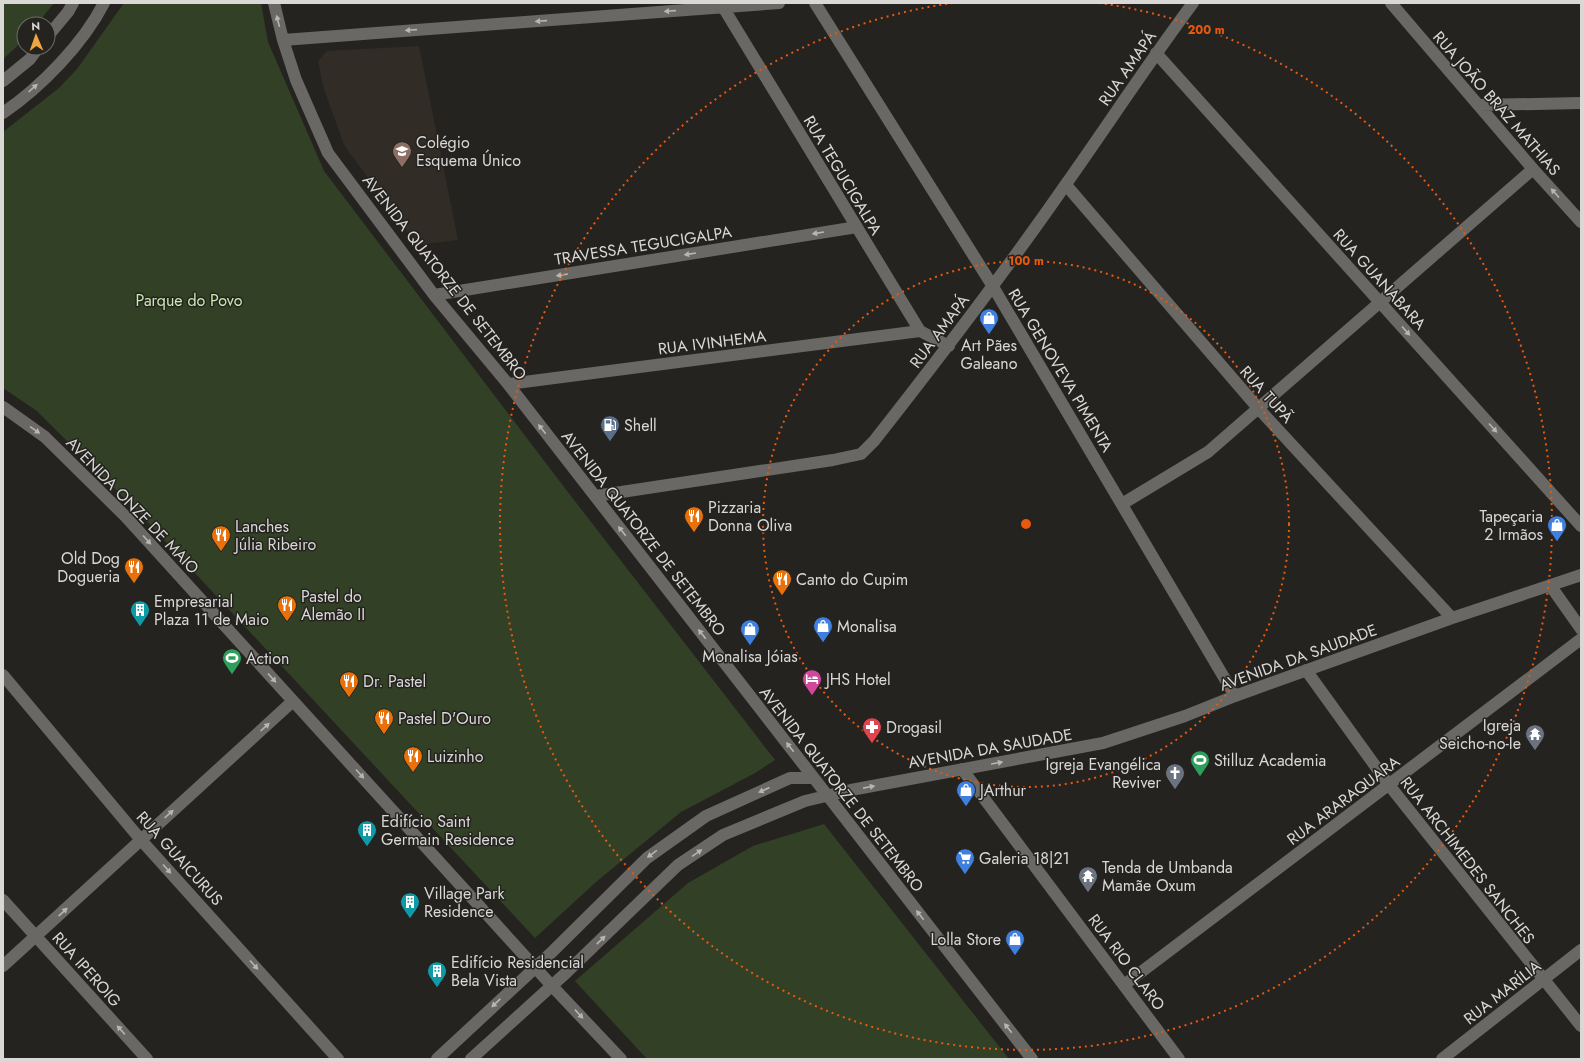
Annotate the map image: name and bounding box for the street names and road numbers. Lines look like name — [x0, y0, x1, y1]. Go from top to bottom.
street label: RUA AMAPÁ — [1093, 26, 1162, 110]
street label: RUA JOÃO BRAZ MATHIAS — [1427, 26, 1566, 181]
street label: RUA TEGUCIGALPA — [798, 111, 888, 240]
street label: AVENIDA QUATORZE DE SETEMBRO — [357, 170, 532, 385]
street label: TRAVESSA TEGUCIGALPA — [553, 220, 734, 271]
street label: RUA GUANABARA — [1328, 224, 1432, 335]
street label: RUA GENOVEVA PIMENTA — [1003, 284, 1119, 457]
street label: RUA AMAPÁ — [904, 289, 975, 373]
street label: RUA IVINHEMA — [657, 324, 768, 361]
street label: RUA TUPÃ — [1235, 361, 1299, 428]
street label: AVENIDA QUATORZE DE SETEMBRO — [556, 426, 731, 641]
street label: AVENIDA ONZE DE MAIO — [61, 432, 204, 579]
street label: AVENIDA DA SAUDADE — [1216, 618, 1380, 697]
street label: AVENIDA QUATORZE DE SETEMBRO — [754, 682, 929, 897]
street label: AVENIDA DA SAUDADE — [906, 723, 1074, 774]
street label: RUA ARARAQUARA — [1282, 750, 1405, 851]
street label: RUA ARCHIMEDES SANCHES — [1395, 772, 1540, 949]
street label: RUA GUAICURUS — [131, 806, 228, 911]
street label: RUA RIO CLARO — [1083, 909, 1171, 1015]
street label: RUA IPEROIG — [47, 927, 127, 1012]
street label: RUA MARÍLIA — [1459, 955, 1546, 1030]

